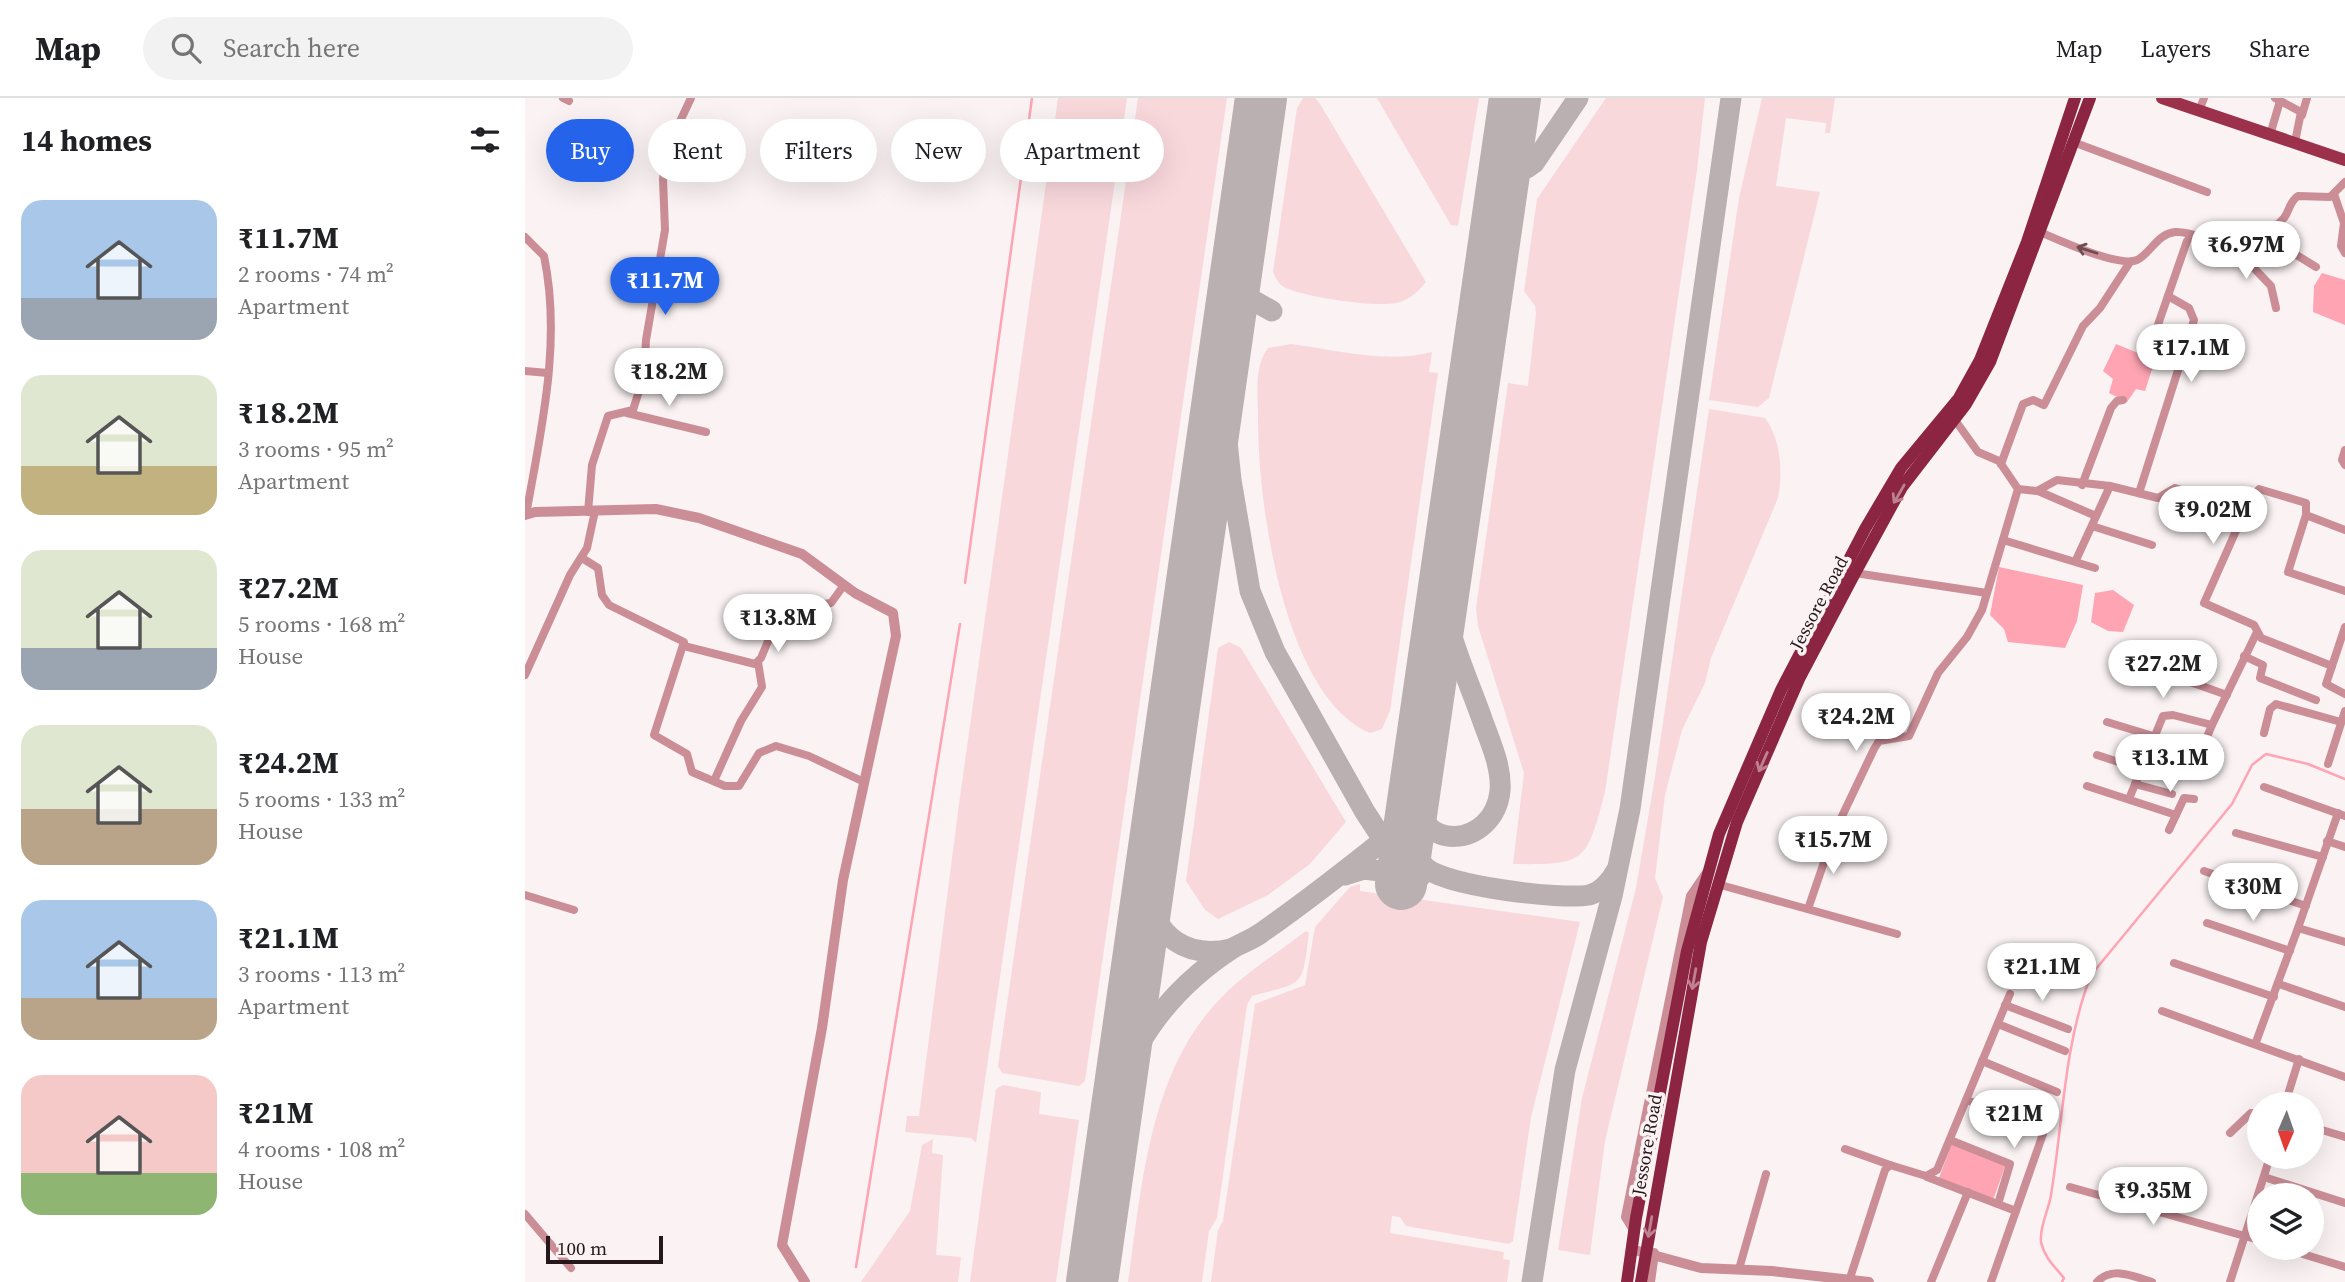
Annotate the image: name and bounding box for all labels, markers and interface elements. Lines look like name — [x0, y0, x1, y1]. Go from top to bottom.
search box — [143, 17, 633, 80]
text: Map — [35, 26, 101, 71]
icon: search — [167, 29, 205, 67]
text: Search here — [223, 30, 360, 66]
text: Map — [2056, 32, 2103, 65]
text: Layers — [2141, 32, 2211, 65]
text: Share — [2249, 32, 2310, 65]
chip: Buy — [546, 119, 634, 182]
chip: Rent — [648, 119, 746, 182]
chip: Filters — [760, 119, 877, 182]
chip: New — [891, 119, 986, 182]
chip: Apartment — [1000, 119, 1164, 182]
text: 14 homes — [21, 120, 152, 161]
icon: filters — [466, 121, 504, 159]
text: ₹11.7M — [238, 217, 339, 258]
pin: ₹6.97M — [2189, 222, 2303, 281]
icon: home — [77, 228, 161, 312]
text: ₹6.97M — [2207, 228, 2285, 260]
one-way arrow — [2076, 243, 2098, 256]
text: 2 rooms · 74 m² — [238, 258, 394, 290]
pin: ₹11.7M — [608, 258, 722, 317]
text: ₹11.7M — [626, 264, 704, 296]
text: Apartment — [238, 290, 349, 322]
pin: ₹17.1M — [2134, 324, 2248, 384]
text: ₹17.1M — [2152, 331, 2230, 363]
pin: ₹18.2M — [612, 348, 726, 408]
text: ₹18.2M — [630, 355, 708, 387]
text: ₹18.2M — [238, 392, 339, 433]
icon: home — [77, 403, 161, 487]
text: 3 rooms · 95 m² — [238, 433, 394, 465]
text: Apartment — [238, 465, 349, 497]
one-way arrow — [1892, 483, 1905, 504]
pin: ₹9.02M — [2156, 486, 2270, 546]
text: ₹9.02M — [2174, 493, 2252, 525]
street label: Jessore Road — [1783, 552, 1854, 655]
text: ₹27.2M — [238, 567, 339, 608]
icon: home — [77, 578, 161, 662]
pin: ₹13.8M — [721, 594, 835, 654]
text: ₹13.8M — [739, 601, 817, 633]
text: 5 rooms · 168 m² — [238, 608, 405, 640]
text: House — [238, 640, 303, 672]
pin: ₹27.2M — [2106, 640, 2220, 700]
text: ₹27.2M — [2124, 647, 2202, 679]
pin: ₹24.2M — [1799, 694, 1913, 753]
text: ₹24.2M — [1817, 700, 1895, 732]
pin: ₹13.1M — [2113, 734, 2227, 794]
text: ₹13.1M — [2131, 741, 2209, 773]
text: ₹24.2M — [238, 742, 339, 783]
one-way arrow — [1756, 751, 1769, 773]
icon: home — [77, 753, 161, 837]
text: 5 rooms · 133 m² — [238, 783, 405, 815]
text: House — [238, 815, 303, 847]
pin: ₹15.7M — [1776, 816, 1890, 876]
text: ₹15.7M — [1794, 823, 1872, 855]
pin: ₹30M — [2212, 864, 2294, 923]
text: ₹30M — [2224, 870, 2282, 902]
text: ₹21.1M — [238, 917, 339, 958]
icon: home — [77, 928, 161, 1012]
pin: ₹21.1M — [1985, 944, 2099, 1003]
text: ₹21.1M — [2003, 950, 2081, 982]
text: 3 rooms · 113 m² — [238, 958, 405, 990]
one-way arrow — [1687, 967, 1700, 989]
text: Apartment — [238, 990, 349, 1022]
pin: ₹21M — [1973, 1090, 2055, 1150]
text: ₹21M — [238, 1092, 314, 1133]
street label: Jessore Road — [1625, 1092, 1668, 1199]
north arrow — [2247, 1092, 2324, 1169]
map controls — [2247, 1092, 2324, 1260]
text: ₹21M — [1985, 1097, 2043, 1129]
icon: home — [77, 1103, 161, 1187]
text: 4 rooms · 108 m² — [238, 1133, 405, 1165]
text: House — [238, 1165, 303, 1197]
pin: ₹9.35M — [2096, 1168, 2210, 1227]
text: ₹9.35M — [2114, 1174, 2192, 1206]
button: layers — [2247, 1183, 2324, 1260]
one-way arrow — [1643, 1215, 1656, 1238]
scale bar — [546, 1233, 663, 1265]
text: 100 m — [557, 1235, 607, 1261]

